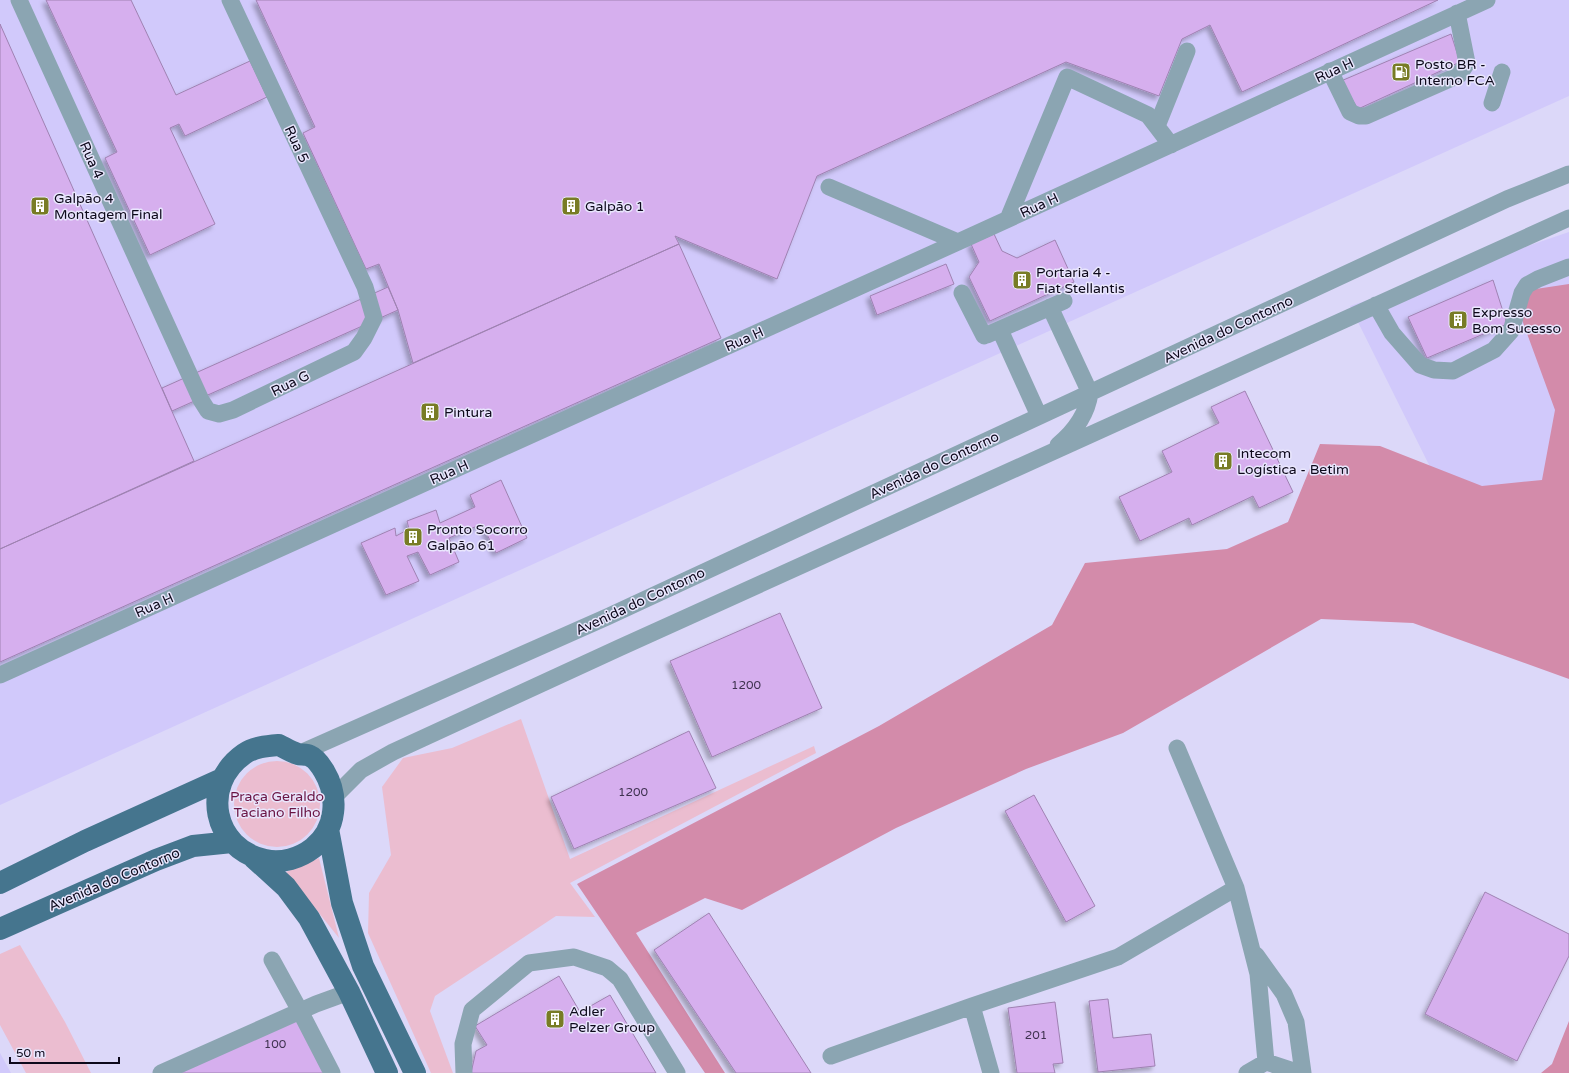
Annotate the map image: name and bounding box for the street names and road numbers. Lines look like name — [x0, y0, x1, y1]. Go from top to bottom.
street label: Rua H — [1312, 54, 1356, 87]
street label: Rua 5 — [281, 123, 312, 165]
street label: Rua 4 — [76, 139, 107, 182]
street label: Rua H — [1017, 189, 1061, 222]
street label: Avenida do Contorno — [1161, 292, 1296, 367]
street label: Rua H — [722, 323, 766, 355]
street label: Rua G — [268, 367, 312, 400]
street label: Avenida do Contorno — [867, 428, 1002, 503]
street label: Rua H — [427, 456, 471, 488]
street label: Avenida do Contorno — [573, 564, 708, 639]
street label: Rua H — [132, 589, 176, 621]
street label: Avenida do Contorno — [46, 844, 182, 915]

